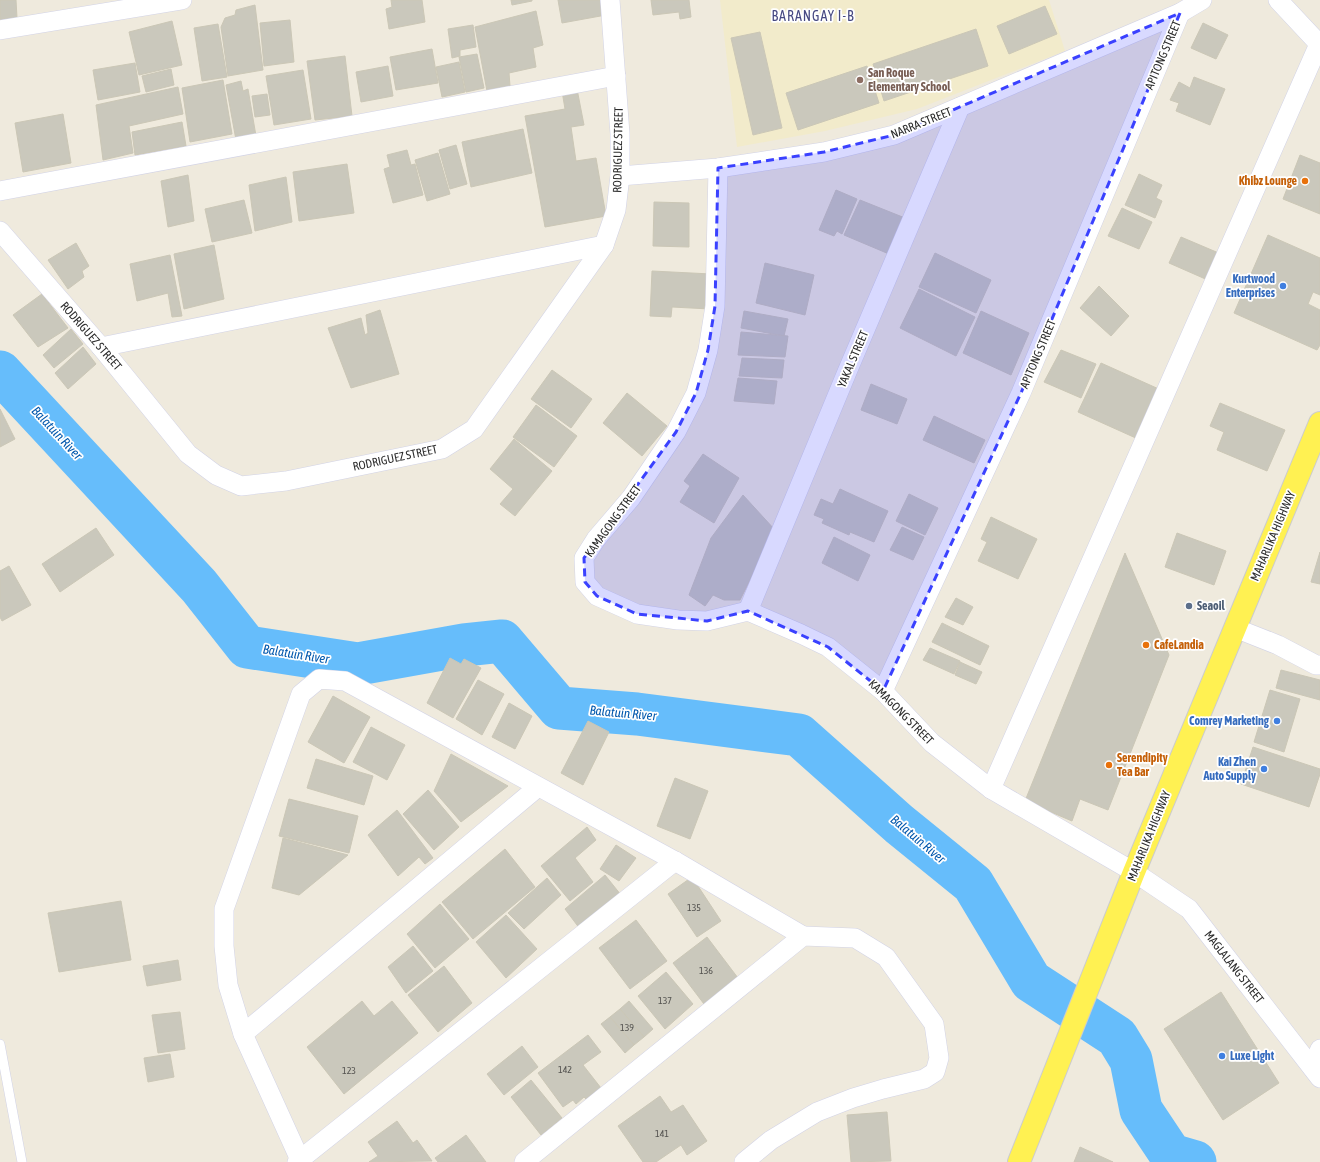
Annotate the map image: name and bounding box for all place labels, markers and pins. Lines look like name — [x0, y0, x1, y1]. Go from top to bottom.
place label: San Roque Elementary School — [868, 66, 951, 94]
marker: San Roque Elementary School — [855, 75, 865, 85]
place label: Khibz Lounge — [1239, 174, 1298, 188]
marker: Khibz Lounge — [1300, 176, 1310, 186]
place label: Kurtwood Enterprises — [1226, 272, 1276, 300]
marker: Kurtwood Enterprises — [1278, 281, 1288, 291]
place label: Seaoil — [1197, 599, 1225, 613]
marker: Seaoil — [1184, 601, 1194, 611]
place label: CafeLandia — [1154, 638, 1204, 652]
marker: CafeLandia — [1141, 640, 1151, 650]
place label: Comrey Marketing — [1189, 714, 1270, 728]
marker: Comrey Marketing — [1272, 716, 1282, 726]
place label: Serendipity Tea Bar — [1117, 751, 1168, 779]
place label: Kai Zhen Auto Supply — [1202, 755, 1256, 783]
marker: Serendipity Tea Bar — [1104, 760, 1114, 770]
marker: Kai Zhen Auto Supply — [1259, 764, 1269, 774]
place label: Luxe Light — [1230, 1049, 1275, 1063]
marker: Luxe Light — [1217, 1051, 1227, 1061]

